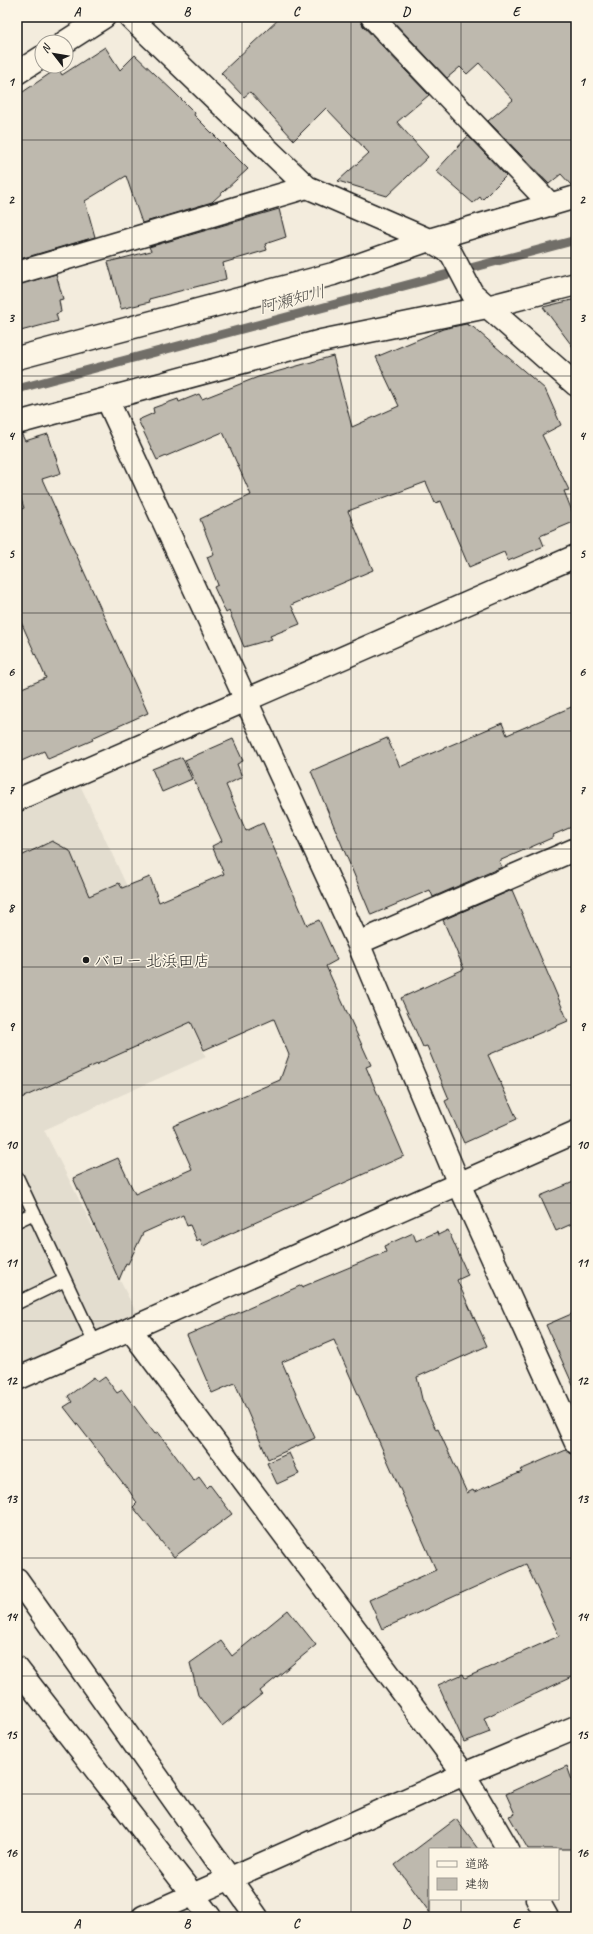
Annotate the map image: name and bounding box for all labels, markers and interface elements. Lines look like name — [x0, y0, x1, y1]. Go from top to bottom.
text: A — [74, 4, 82, 20]
text: B — [184, 4, 192, 20]
text: C — [293, 4, 301, 20]
text: D — [402, 4, 411, 20]
text: E — [513, 4, 522, 20]
north arrow — [34, 34, 74, 74]
text: N — [38, 40, 54, 55]
text: 1 — [8, 74, 16, 90]
text: 1 — [579, 74, 587, 90]
text: 2 — [8, 192, 15, 208]
text: 2 — [579, 192, 586, 208]
water label: 阿瀬知川 — [257, 281, 328, 318]
text: 3 — [8, 310, 15, 326]
text: 3 — [579, 310, 586, 326]
text: 4 — [8, 428, 16, 444]
text: 4 — [579, 428, 587, 444]
text: 5 — [8, 546, 15, 562]
text: 5 — [579, 546, 586, 562]
text: 6 — [8, 664, 15, 680]
text: 6 — [579, 664, 586, 680]
text: 7 — [8, 782, 15, 798]
text: 7 — [579, 782, 586, 798]
text: 8 — [8, 900, 16, 916]
text: 8 — [579, 900, 587, 916]
place label: バロー 北浜田店 — [94, 951, 210, 971]
marker: バロー 北浜田店 — [81, 955, 91, 965]
text: 9 — [8, 1019, 15, 1035]
text: 9 — [579, 1019, 586, 1035]
text: 10 — [5, 1137, 18, 1153]
text: 10 — [576, 1137, 589, 1153]
text: 11 — [5, 1255, 19, 1271]
text: 11 — [576, 1255, 590, 1271]
text: 12 — [5, 1373, 18, 1389]
text: 12 — [576, 1373, 589, 1389]
text: 13 — [5, 1491, 18, 1507]
text: 13 — [576, 1491, 589, 1507]
text: 14 — [5, 1609, 19, 1625]
text: 14 — [576, 1609, 590, 1625]
text: 15 — [5, 1727, 18, 1743]
text: 15 — [576, 1727, 589, 1743]
text: 16 — [5, 1845, 18, 1861]
text: 16 — [576, 1845, 589, 1861]
legend — [429, 1848, 559, 1900]
text: 道路 — [465, 1856, 489, 1872]
text: 建物 — [465, 1876, 489, 1892]
text: A — [74, 1916, 82, 1932]
text: B — [184, 1916, 192, 1932]
text: C — [293, 1916, 301, 1932]
text: D — [402, 1916, 411, 1932]
text: E — [513, 1916, 522, 1932]

